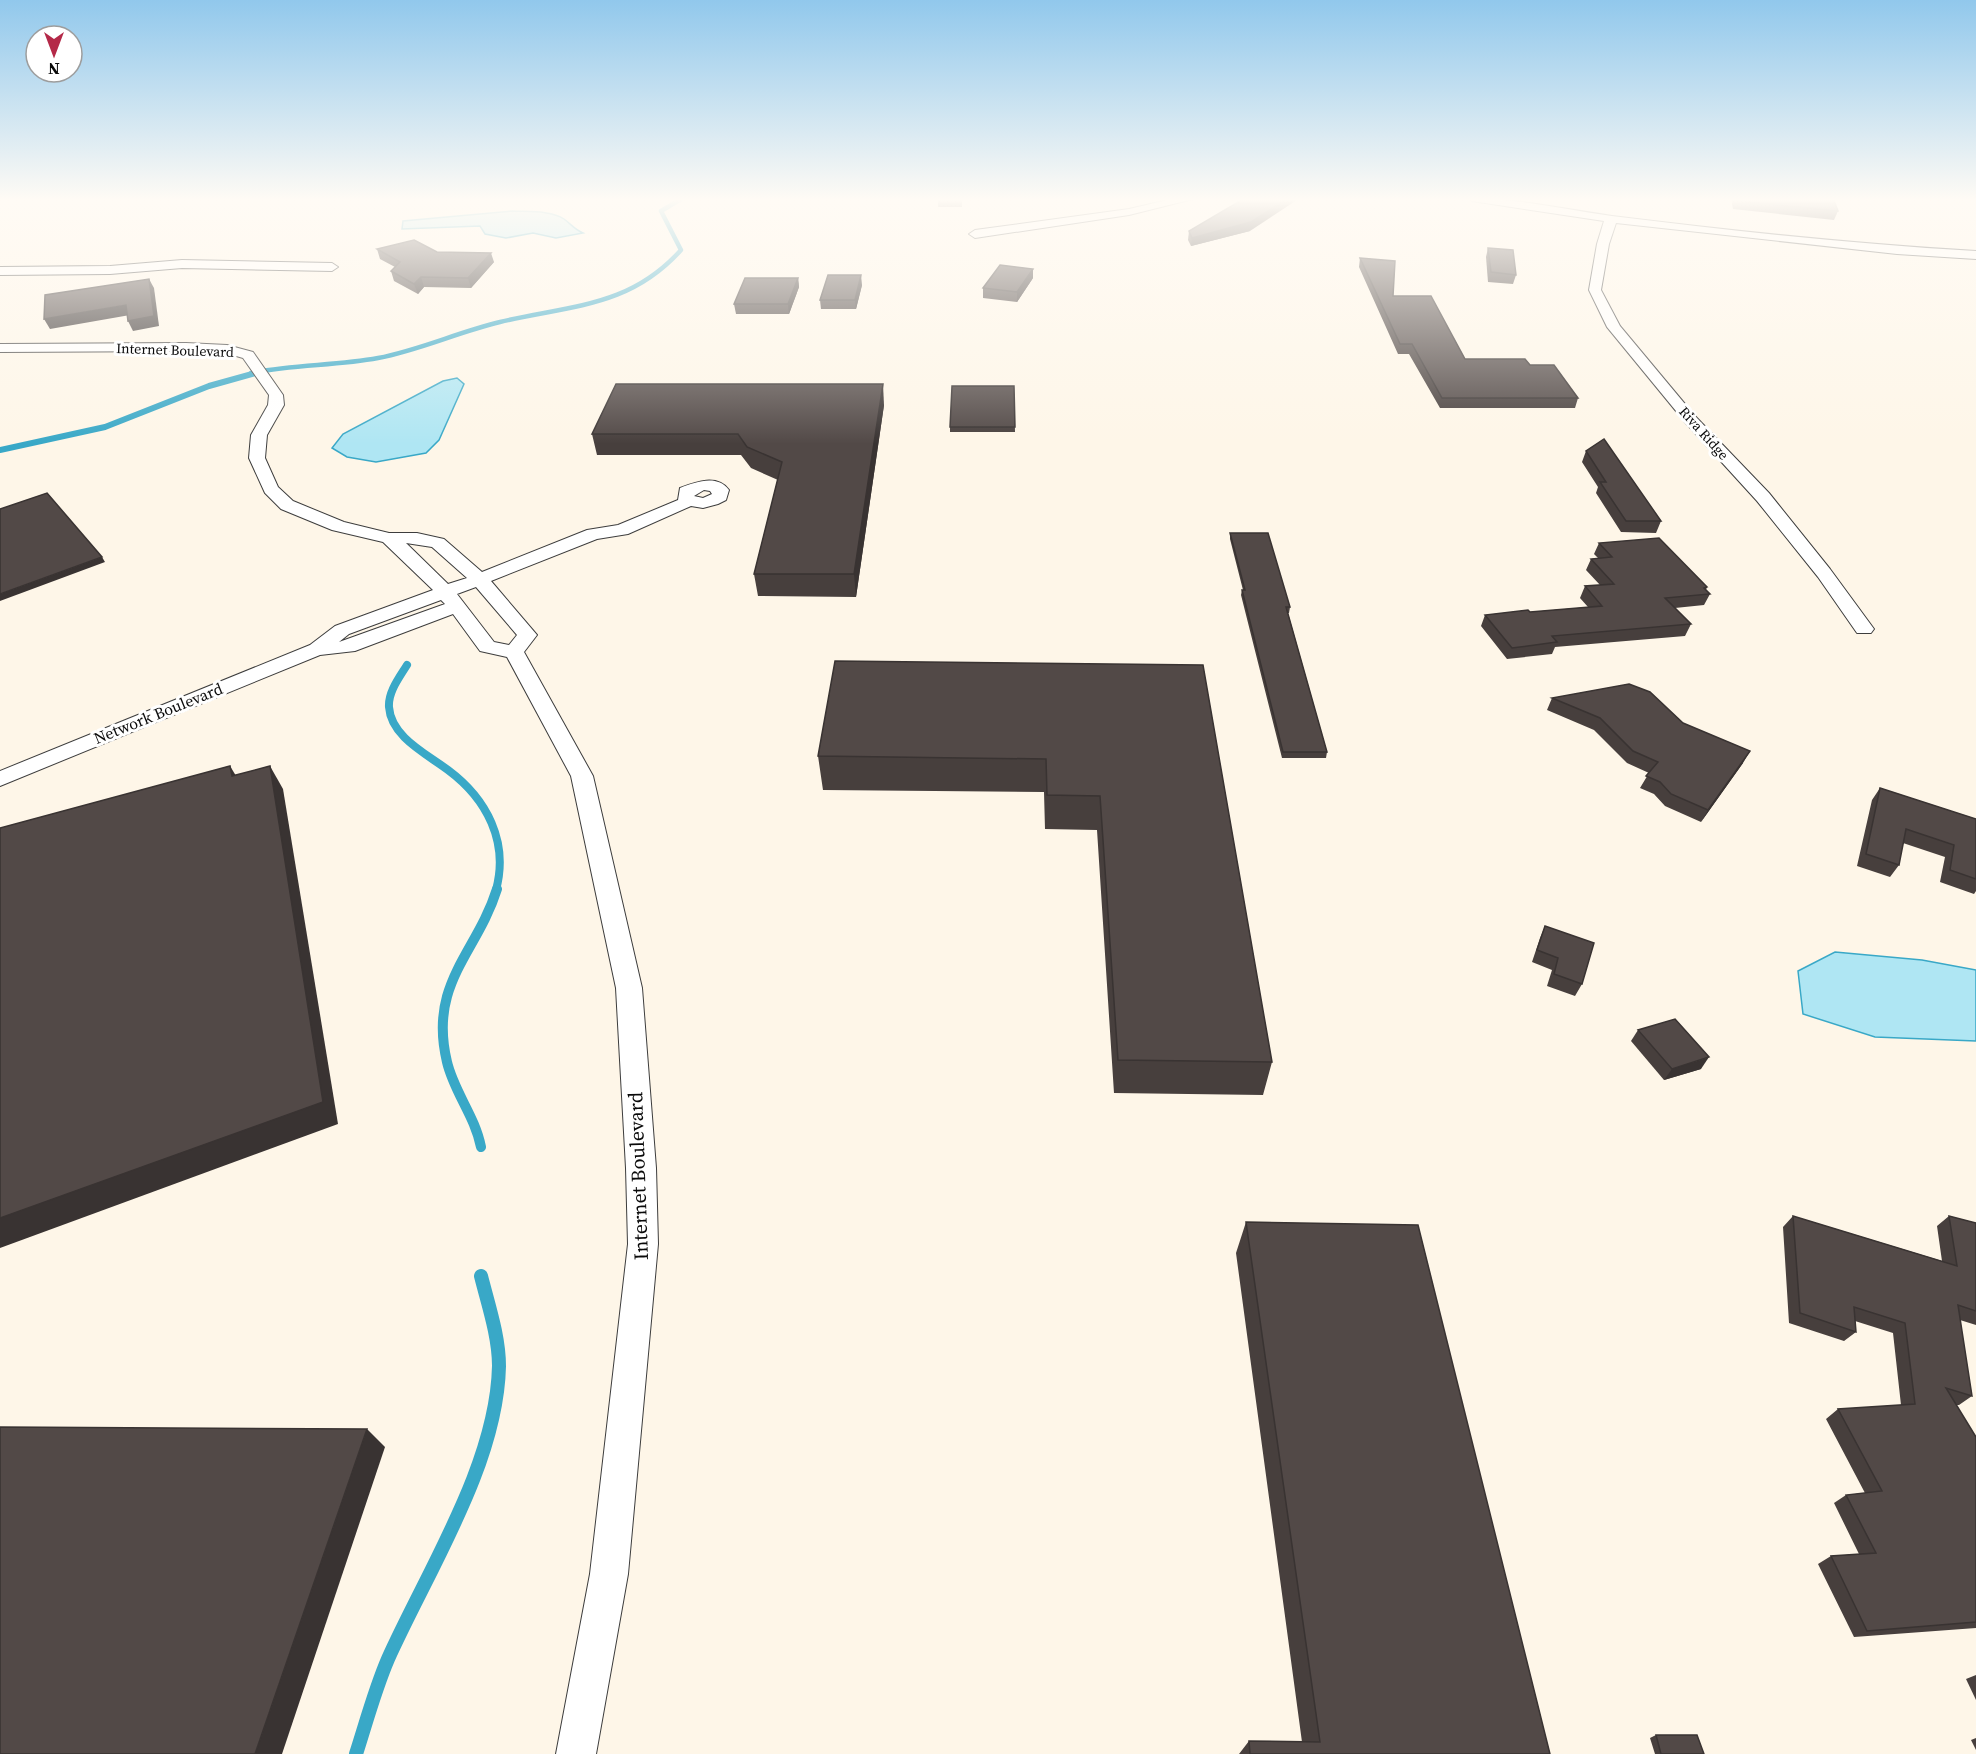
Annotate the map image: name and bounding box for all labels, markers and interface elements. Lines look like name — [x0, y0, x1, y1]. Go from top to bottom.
north arrow — [24, 24, 84, 84]
text: N — [48, 58, 60, 80]
street label: Internet Boulevard — [116, 338, 234, 362]
street label: Riva Ridge — [1675, 402, 1733, 464]
street label: Network Boulevard — [90, 677, 226, 749]
street label: Internet Boulevard — [621, 1091, 655, 1261]

